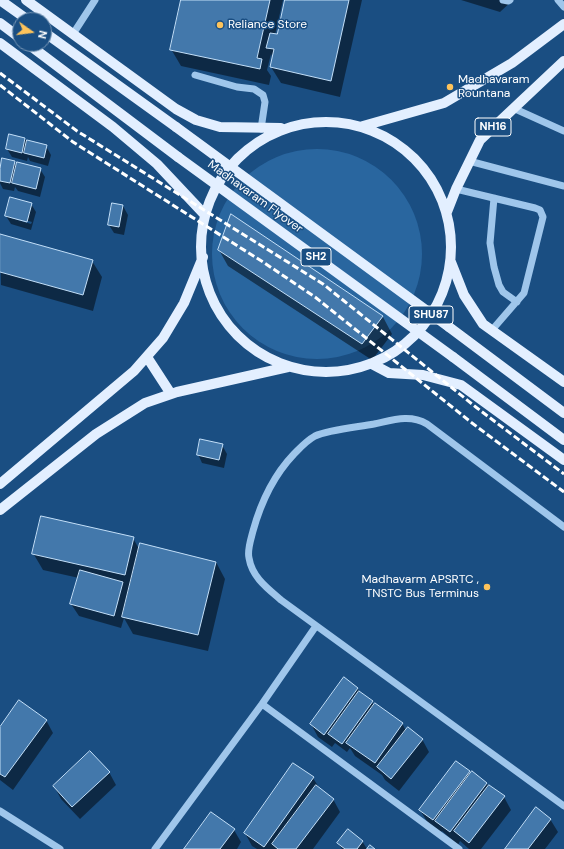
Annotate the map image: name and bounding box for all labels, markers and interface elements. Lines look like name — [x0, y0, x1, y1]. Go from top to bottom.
north arrow — [12, 12, 52, 52]
place label: Reliance Store — [228, 18, 307, 32]
marker: Reliance Store — [215, 20, 225, 30]
text: N — [35, 29, 50, 40]
place label: Madhavaram Rountana — [458, 73, 530, 101]
marker: Madhavaram Rountana — [445, 82, 455, 92]
road number: NH16 — [475, 118, 511, 136]
street label: Madhavaram Flyover — [205, 158, 305, 236]
road number: SH2 — [301, 248, 331, 266]
road number: SHU87 — [409, 306, 453, 324]
place label: Madhavarm APSRTC , TNSTC Bus Terminus — [361, 573, 479, 601]
marker: Madhavarm APSRTC , TNSTC Bus Terminus — [482, 582, 492, 592]

